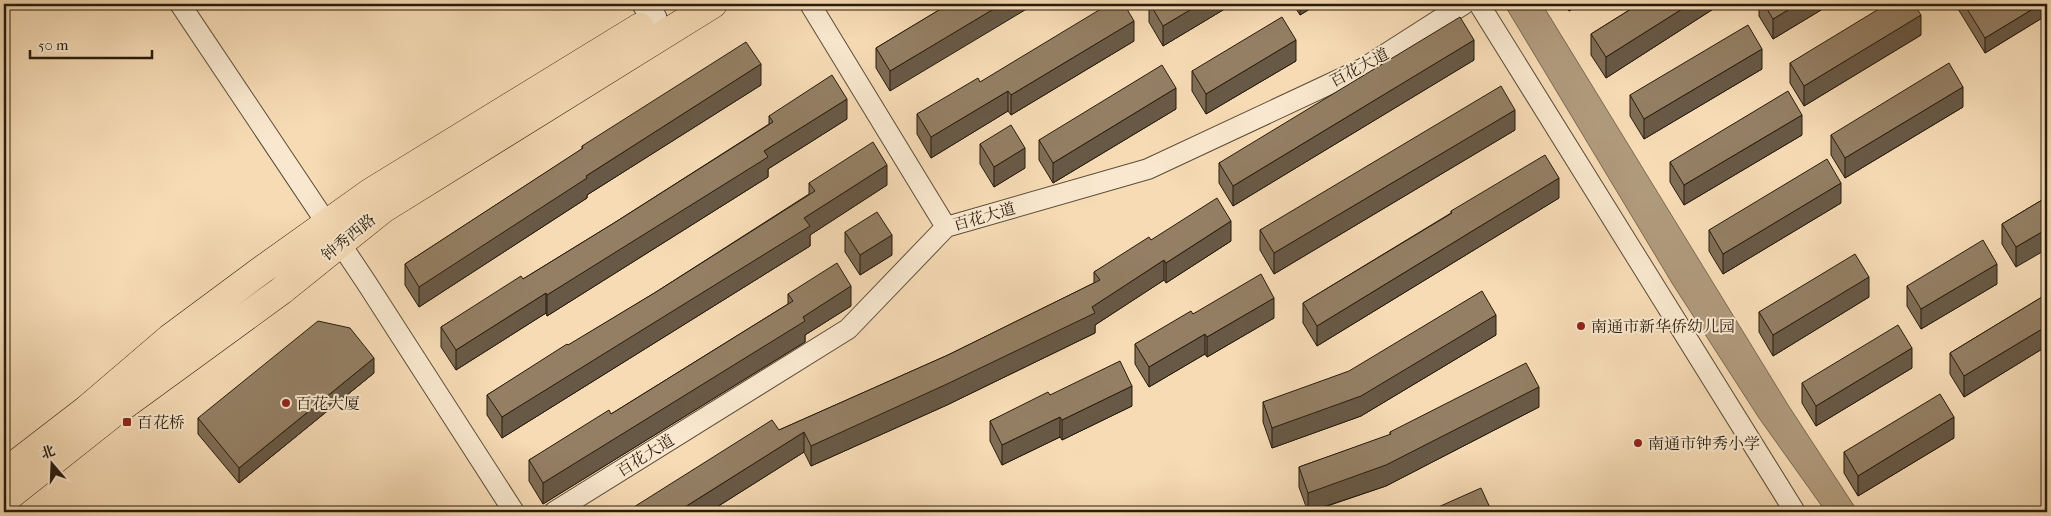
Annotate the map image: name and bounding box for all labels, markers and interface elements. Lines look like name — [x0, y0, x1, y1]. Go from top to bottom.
scale bar — [30, 28, 152, 60]
text: 50 m — [38, 36, 69, 54]
street label: 百花大道 — [1327, 44, 1392, 91]
street label: 百花大道 — [951, 199, 1018, 234]
street label: 钟秀西路 — [317, 210, 379, 265]
place label: 南通市新华侨幼儿园 — [1591, 317, 1735, 336]
marker: 南通市新华侨幼儿园 — [1575, 320, 1587, 332]
place label: 百花大厦 — [296, 394, 360, 413]
marker: 百花大厦 — [280, 397, 292, 409]
place label: 百花桥 — [137, 413, 185, 432]
marker: 百花桥 — [121, 416, 133, 428]
street label: 百花大道 — [613, 430, 677, 480]
place label: 南通市钟秀小学 — [1648, 434, 1760, 453]
marker: 南通市钟秀小学 — [1632, 437, 1644, 449]
north arrow — [28, 438, 78, 488]
text: 北 — [39, 442, 57, 462]

